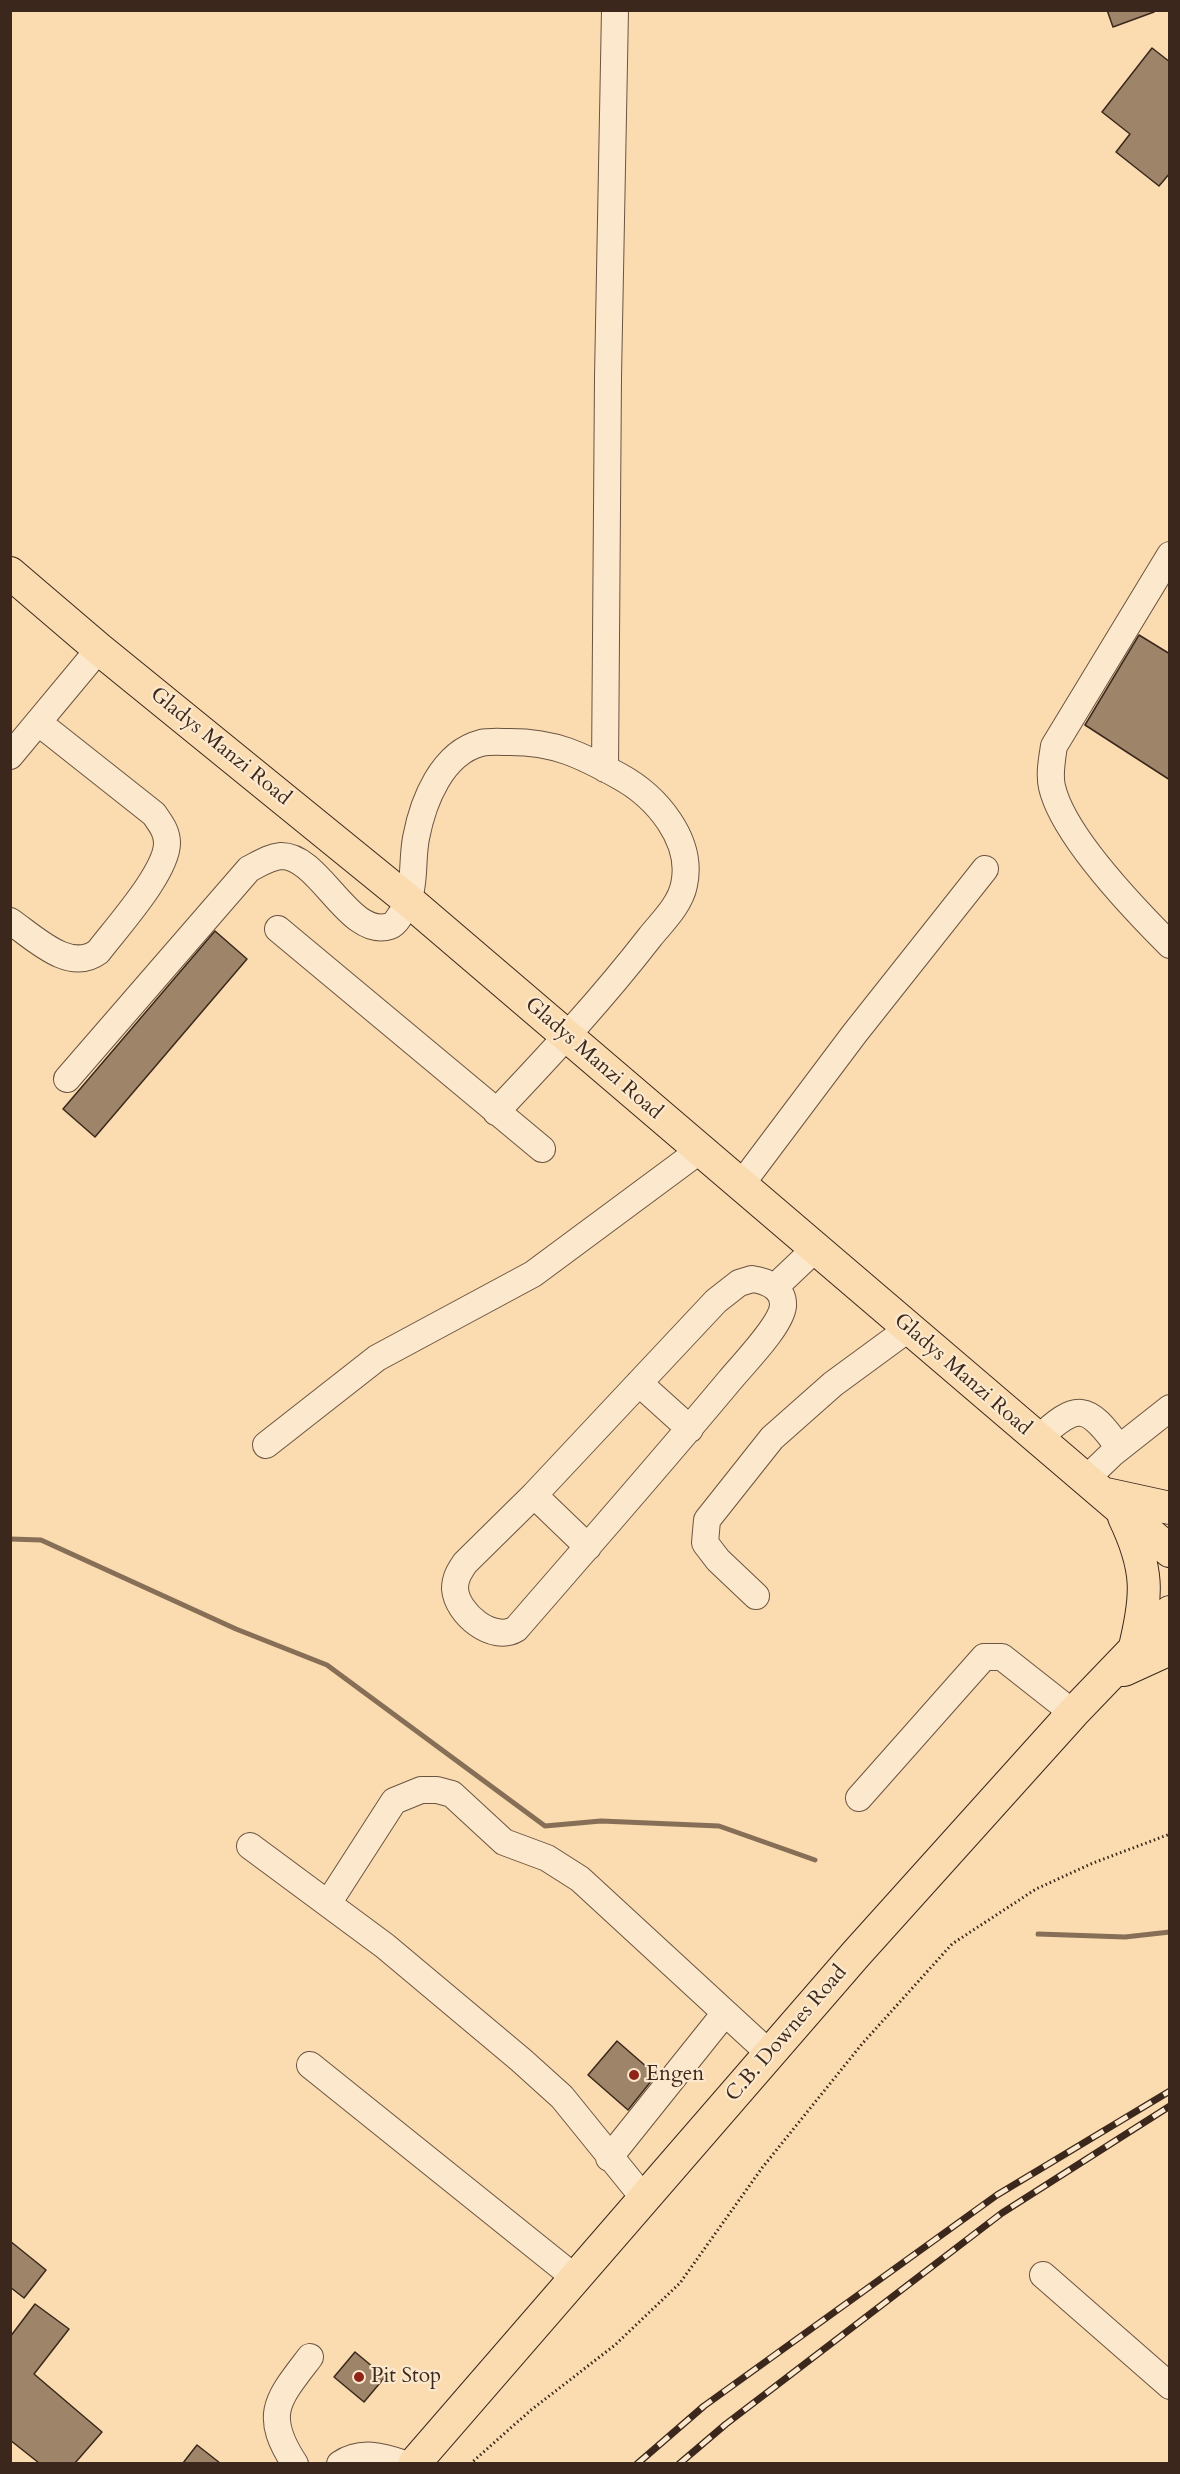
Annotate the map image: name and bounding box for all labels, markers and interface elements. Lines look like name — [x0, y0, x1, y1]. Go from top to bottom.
street label: Gladys Manzi Road — [145, 683, 295, 811]
street label: Gladys Manzi Road — [519, 992, 667, 1126]
street label: Gladys Manzi Road — [888, 1308, 1036, 1442]
street label: C.B. Downes Road — [721, 1961, 853, 2107]
place label: Engen — [646, 2062, 704, 2088]
marker: Engen — [627, 2068, 641, 2082]
place label: Pit Stop — [371, 2364, 441, 2390]
marker: Pit Stop — [352, 2370, 366, 2384]

